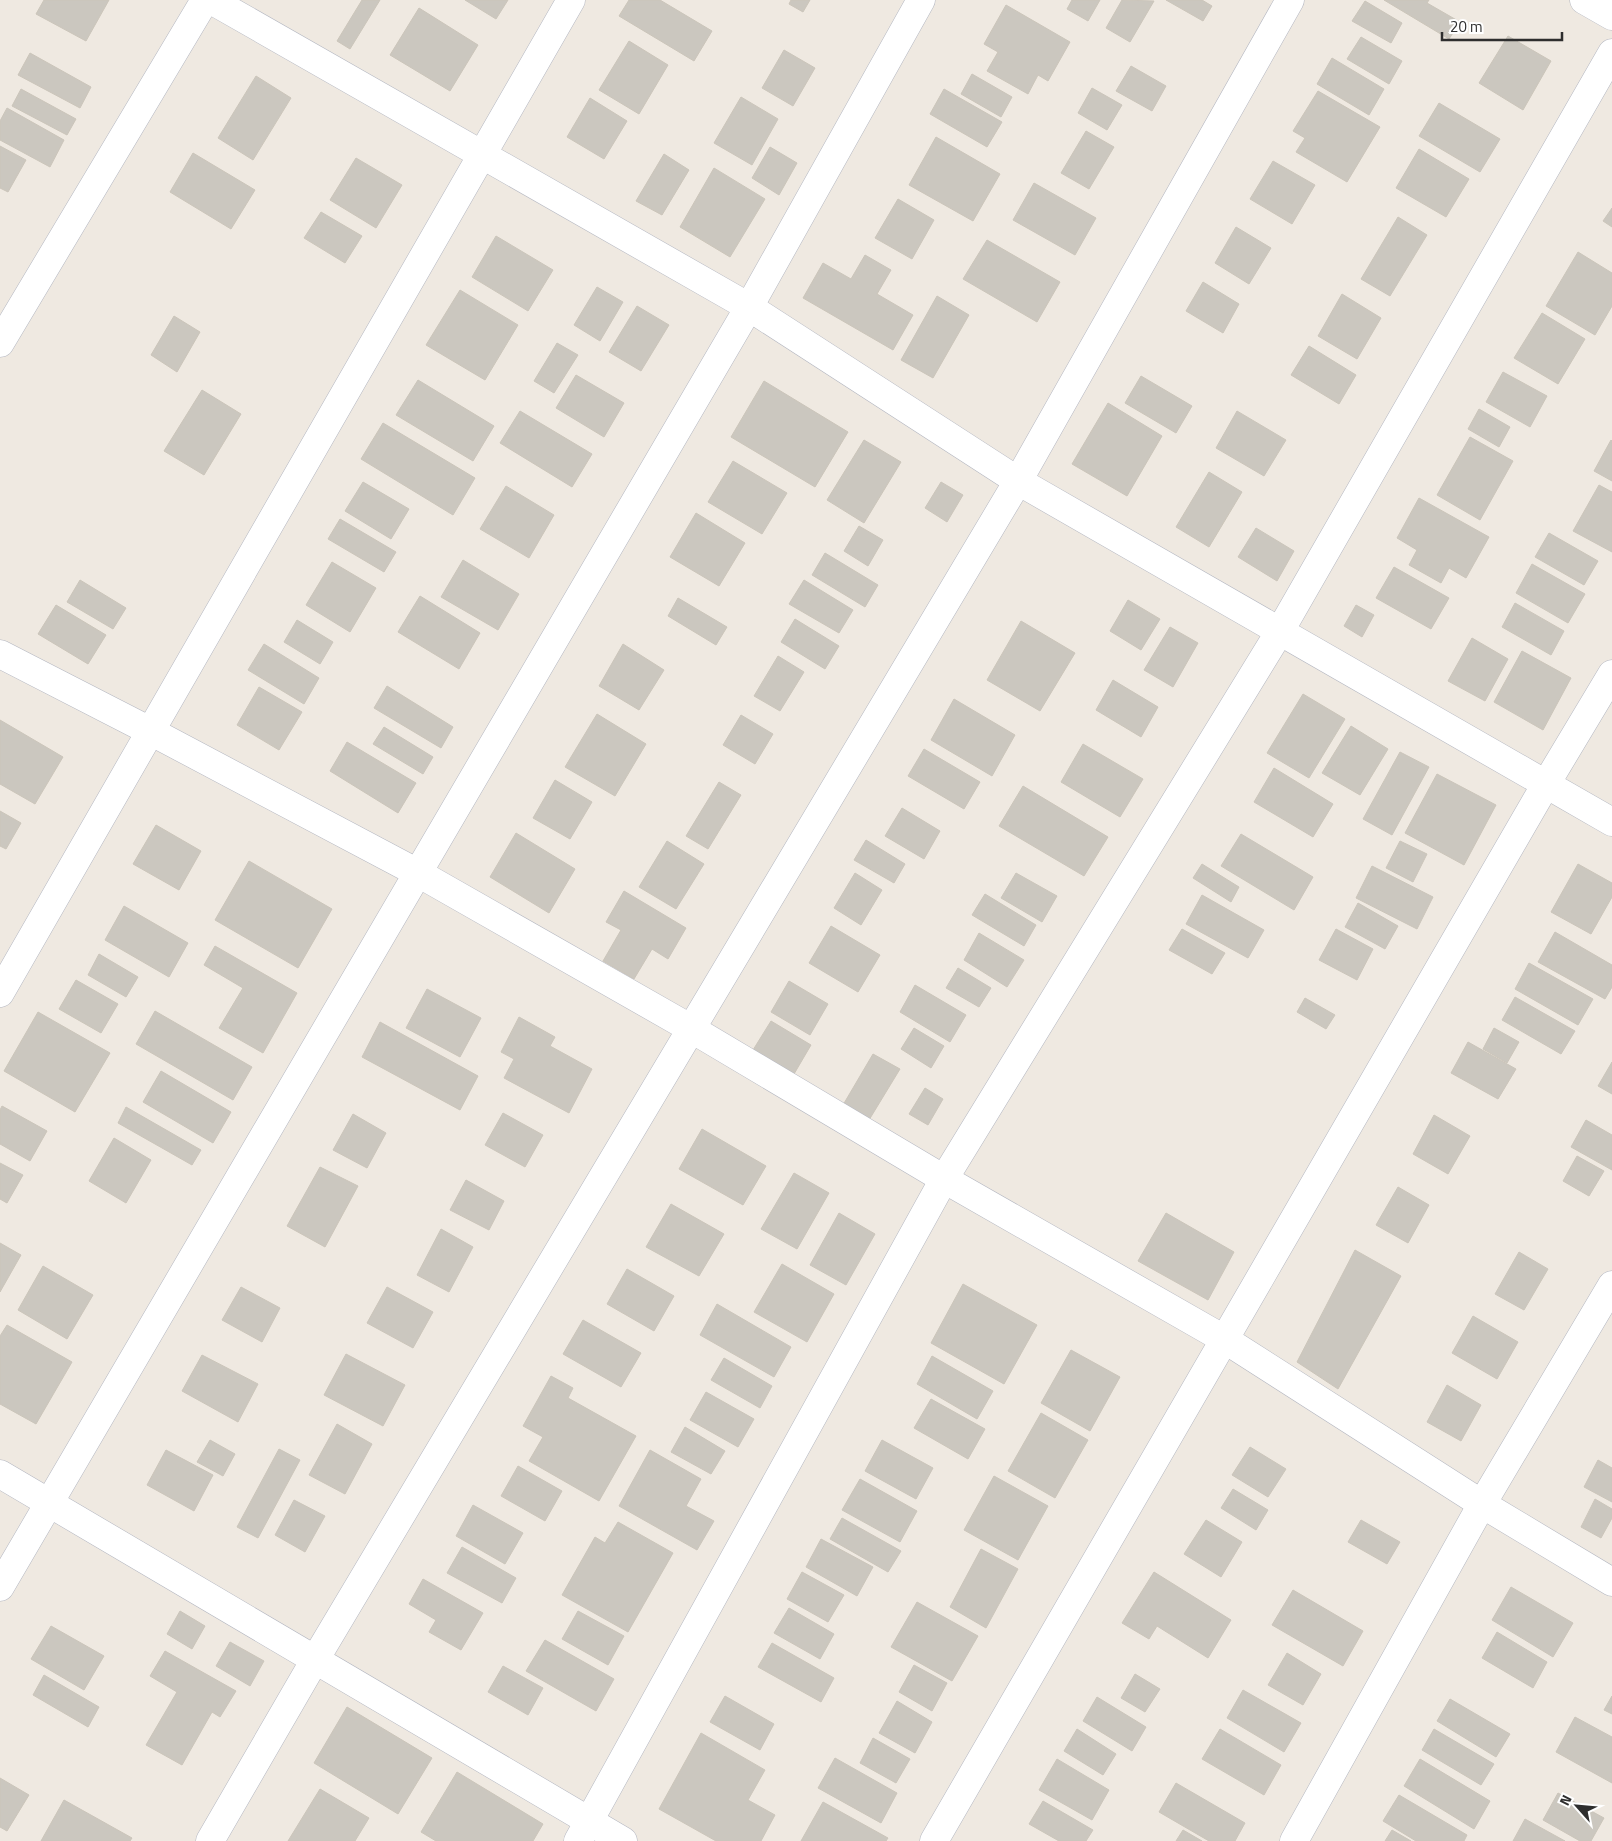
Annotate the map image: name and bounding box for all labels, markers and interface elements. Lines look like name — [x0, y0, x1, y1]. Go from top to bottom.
scale bar — [1442, 10, 1562, 42]
text: 20 m — [1450, 15, 1483, 38]
north arrow — [1552, 1781, 1602, 1831]
text: N — [1553, 1791, 1577, 1809]

